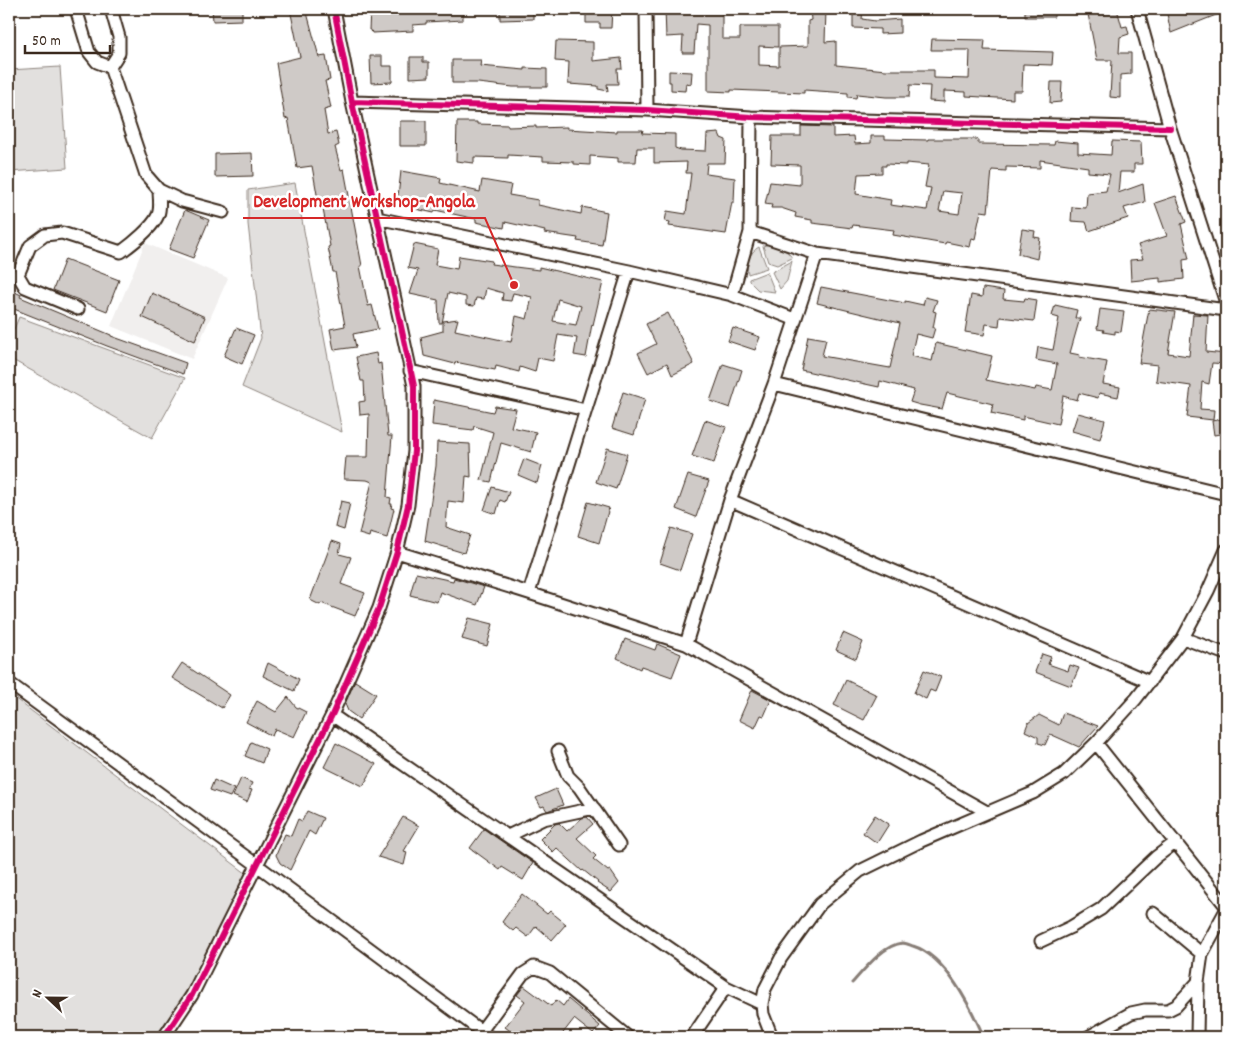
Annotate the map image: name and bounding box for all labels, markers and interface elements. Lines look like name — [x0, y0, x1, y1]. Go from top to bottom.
scale bar — [25, 22, 110, 54]
text: 50 m — [32, 31, 61, 53]
callout: Development Workshop-Angola — [243, 184, 485, 218]
text: Development Workshop-Angola — [253, 190, 476, 217]
north arrow — [22, 974, 72, 1024]
text: N — [27, 987, 48, 1001]

